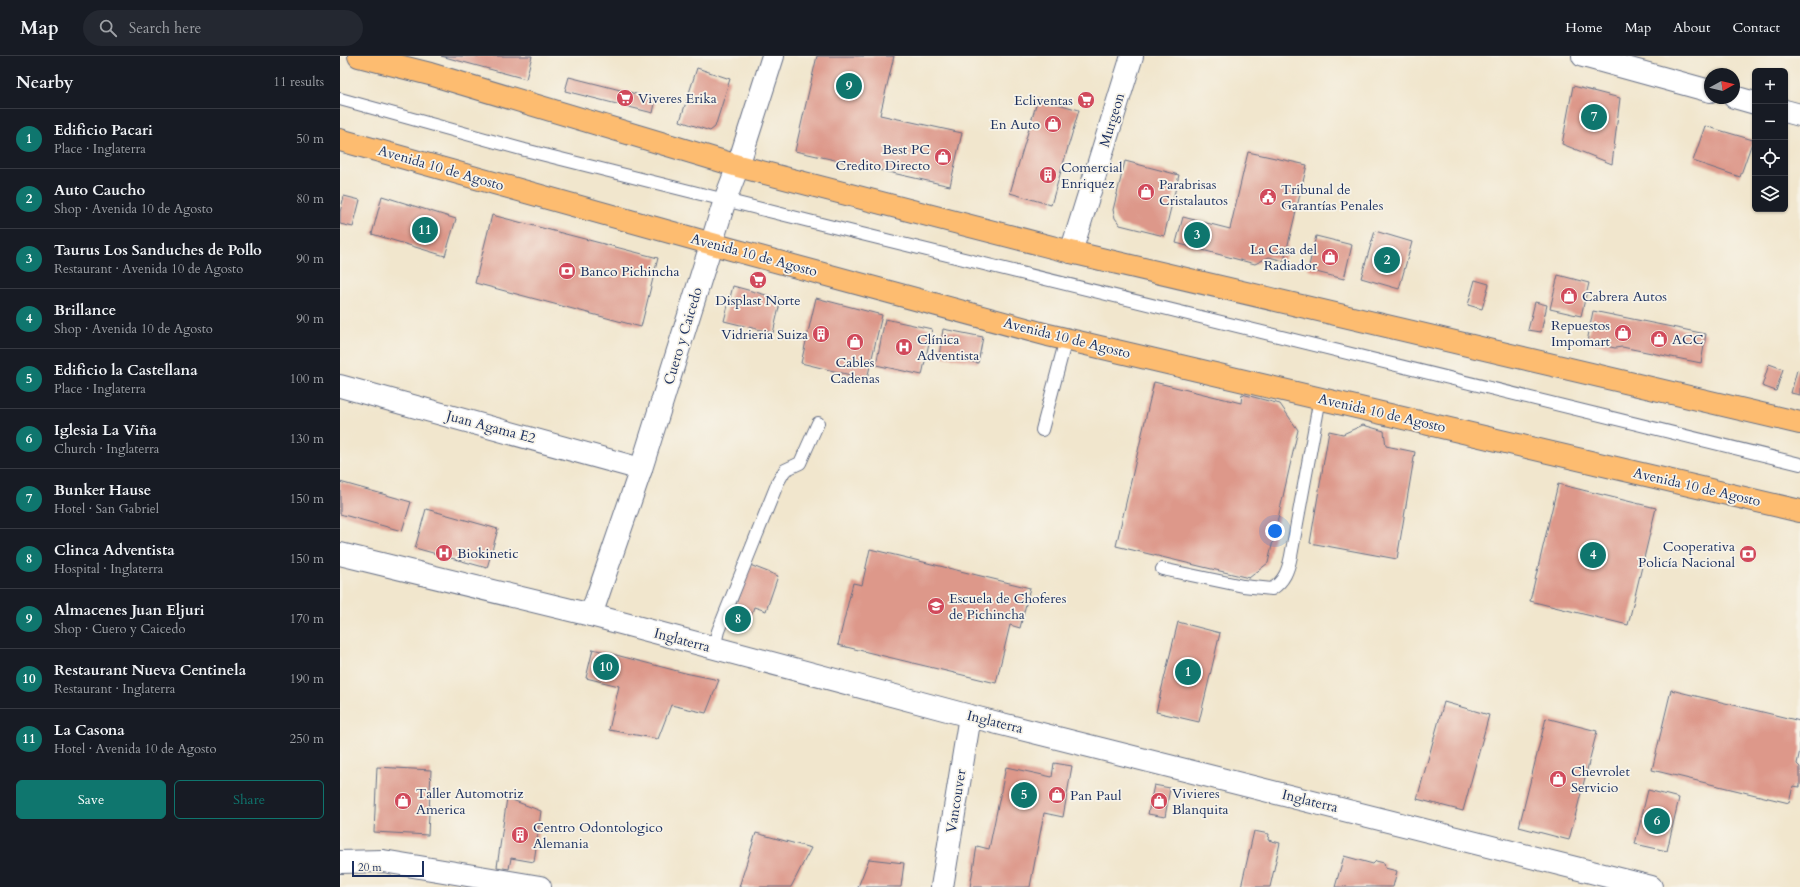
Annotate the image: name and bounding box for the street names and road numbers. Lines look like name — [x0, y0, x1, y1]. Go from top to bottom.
street label: Murgeon — [1095, 91, 1129, 149]
street label: Avenida 10 de Agosto — [376, 141, 507, 195]
street label: Avenida 10 de Agosto — [689, 229, 820, 281]
street label: Cuero y Caicedo — [659, 285, 707, 387]
street label: Avenida 10 de Agosto — [1001, 313, 1133, 363]
street label: Avenida 10 de Agosto — [1316, 389, 1448, 437]
street label: Juan Agama E2 — [442, 405, 538, 448]
street label: Avenida 10 de Agosto — [1631, 463, 1763, 511]
street label: Inglaterra — [652, 623, 712, 657]
street label: Inglaterra — [965, 706, 1025, 738]
street label: Vancouver — [942, 767, 971, 834]
street label: Inglaterra — [1280, 785, 1340, 817]

